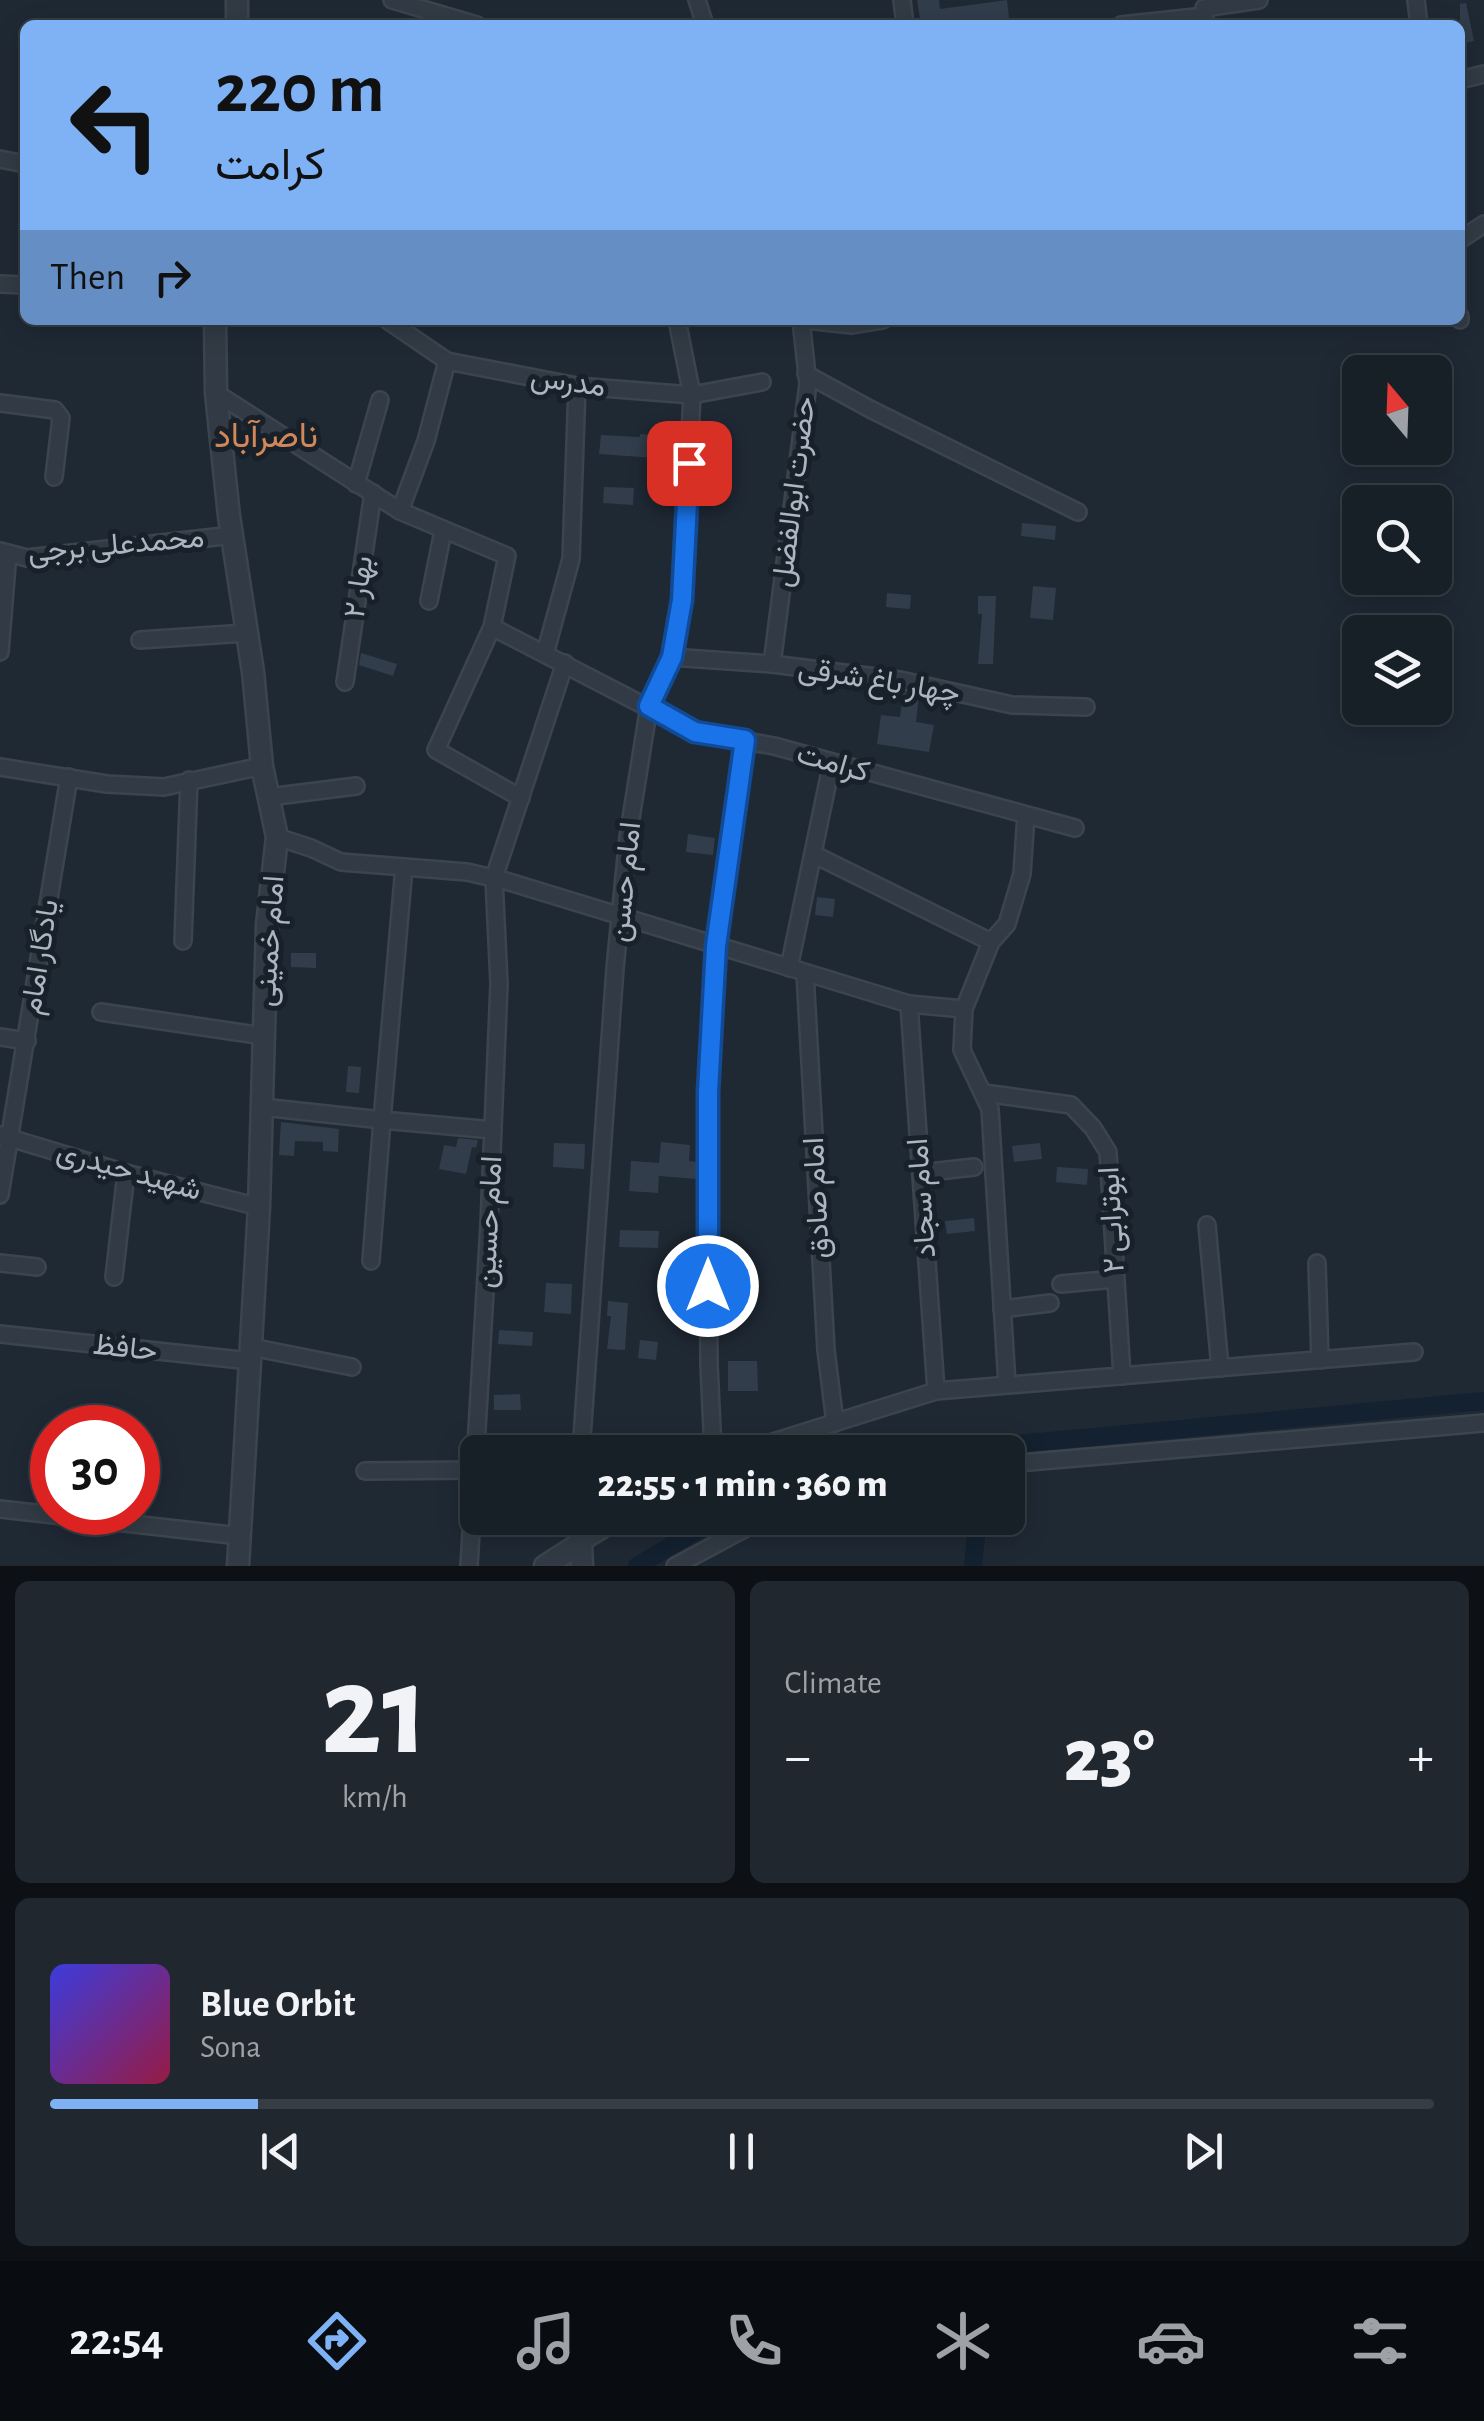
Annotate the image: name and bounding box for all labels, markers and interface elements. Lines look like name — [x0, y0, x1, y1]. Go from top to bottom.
text: 220 m — [215, 55, 384, 125]
icon: left — [50, 60, 180, 190]
text: کرامت — [215, 143, 326, 188]
icon: right — [145, 250, 200, 305]
text: Then — [50, 259, 125, 297]
north arrow — [1342, 355, 1452, 465]
map controls — [1342, 355, 1452, 725]
street label: مدرس — [528, 362, 607, 404]
street label: حضرت ابوالفضل — [767, 395, 823, 589]
district label: ناصرآباد — [214, 419, 318, 457]
pin — [647, 421, 732, 506]
icon: arrive — [662, 436, 717, 491]
button: search — [1342, 485, 1452, 595]
street label: محمدعلی برجی — [27, 522, 206, 570]
street label: بهار ۲ — [340, 554, 380, 620]
button: layers — [1342, 615, 1452, 725]
street label: چهار باغ شرقی — [795, 653, 962, 713]
street label: کرامت — [793, 738, 873, 789]
street label: امام حسن — [604, 820, 649, 944]
street label: امام خمینی — [250, 874, 293, 1008]
street label: یادگار امام — [16, 897, 67, 1017]
street label: شهید حیدری — [53, 1136, 205, 1208]
street label: امام صادق — [799, 1136, 838, 1260]
street label: امام سجاد — [903, 1137, 944, 1259]
street label: امام حسین — [471, 1155, 510, 1289]
street label: ابوترابی ۲ — [1094, 1166, 1132, 1274]
position arrow — [656, 1234, 760, 1338]
street label: حافظ — [91, 1330, 159, 1366]
speed limit sign: 30 — [30, 1405, 160, 1535]
text: 22:55 · 1 min · 360 m — [598, 1466, 887, 1504]
text: 21 — [321, 1648, 429, 1778]
text: Climate — [785, 1667, 882, 1699]
text: 23° — [1064, 1720, 1155, 1795]
text: − — [785, 1730, 811, 1785]
text: + — [1408, 1730, 1434, 1785]
text: km/h — [342, 1781, 408, 1813]
text: Blue Orbit — [200, 1986, 355, 2024]
text: Sona — [200, 2031, 261, 2063]
icon: previous — [253, 2124, 308, 2179]
icon: pause — [714, 2124, 769, 2179]
icon: next — [1176, 2124, 1231, 2179]
icon: directions — [302, 2306, 372, 2376]
icon: music — [511, 2306, 581, 2376]
icon: phone — [719, 2306, 789, 2376]
icon: climate — [928, 2306, 998, 2376]
icon: car — [1136, 2306, 1206, 2376]
icon: filters — [1345, 2306, 1415, 2376]
text: 22:54 — [69, 2318, 164, 2363]

